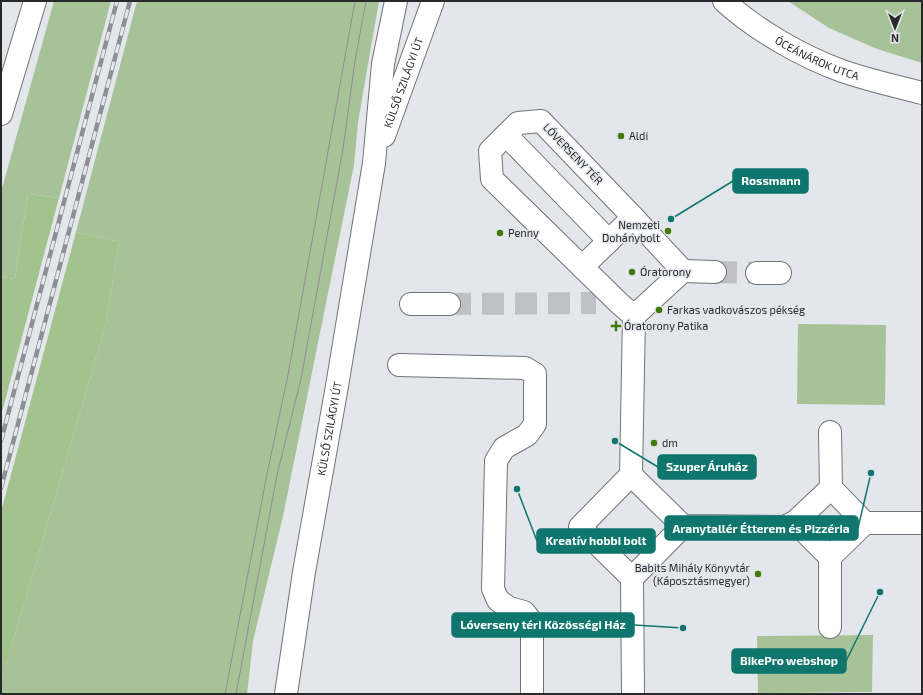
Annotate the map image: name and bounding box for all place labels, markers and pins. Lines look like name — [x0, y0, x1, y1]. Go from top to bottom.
place label: Aldi — [629, 129, 648, 142]
marker: Aldi — [616, 131, 626, 141]
callout: Rossmann — [733, 169, 808, 193]
place label: Nemzeti Dohánybolt — [602, 218, 660, 244]
place label: Penny — [508, 226, 539, 239]
marker: Nemzeti Dohánybolt — [663, 226, 673, 236]
marker: Penny — [495, 228, 505, 238]
place label: Óratorony — [640, 265, 691, 278]
marker: Óratorony — [627, 267, 637, 277]
place label: Farkas vadkovászos pékség — [667, 303, 805, 316]
marker: Farkas vadkovászos pékség — [654, 305, 664, 315]
place label: Óratorony Patika — [624, 319, 708, 332]
marker: Óratorony Patika — [611, 321, 621, 331]
place label: dm — [662, 436, 678, 449]
marker: dm — [649, 438, 659, 448]
callout: Szuper Áruház — [658, 455, 756, 479]
callout: Aranytallér Étterem és Pizzéria — [665, 516, 858, 540]
callout: Kreatív hobbi bolt — [537, 529, 655, 553]
place label: Babits Mihály Könyvtár (Káposztásmegyer) — [635, 561, 751, 587]
marker: Babits Mihály Könyvtár (Káposztásmegyer) — [753, 569, 763, 579]
callout: Lóverseny téri Közösségi Ház — [452, 613, 634, 637]
callout: BikePro webshop — [732, 649, 846, 673]

